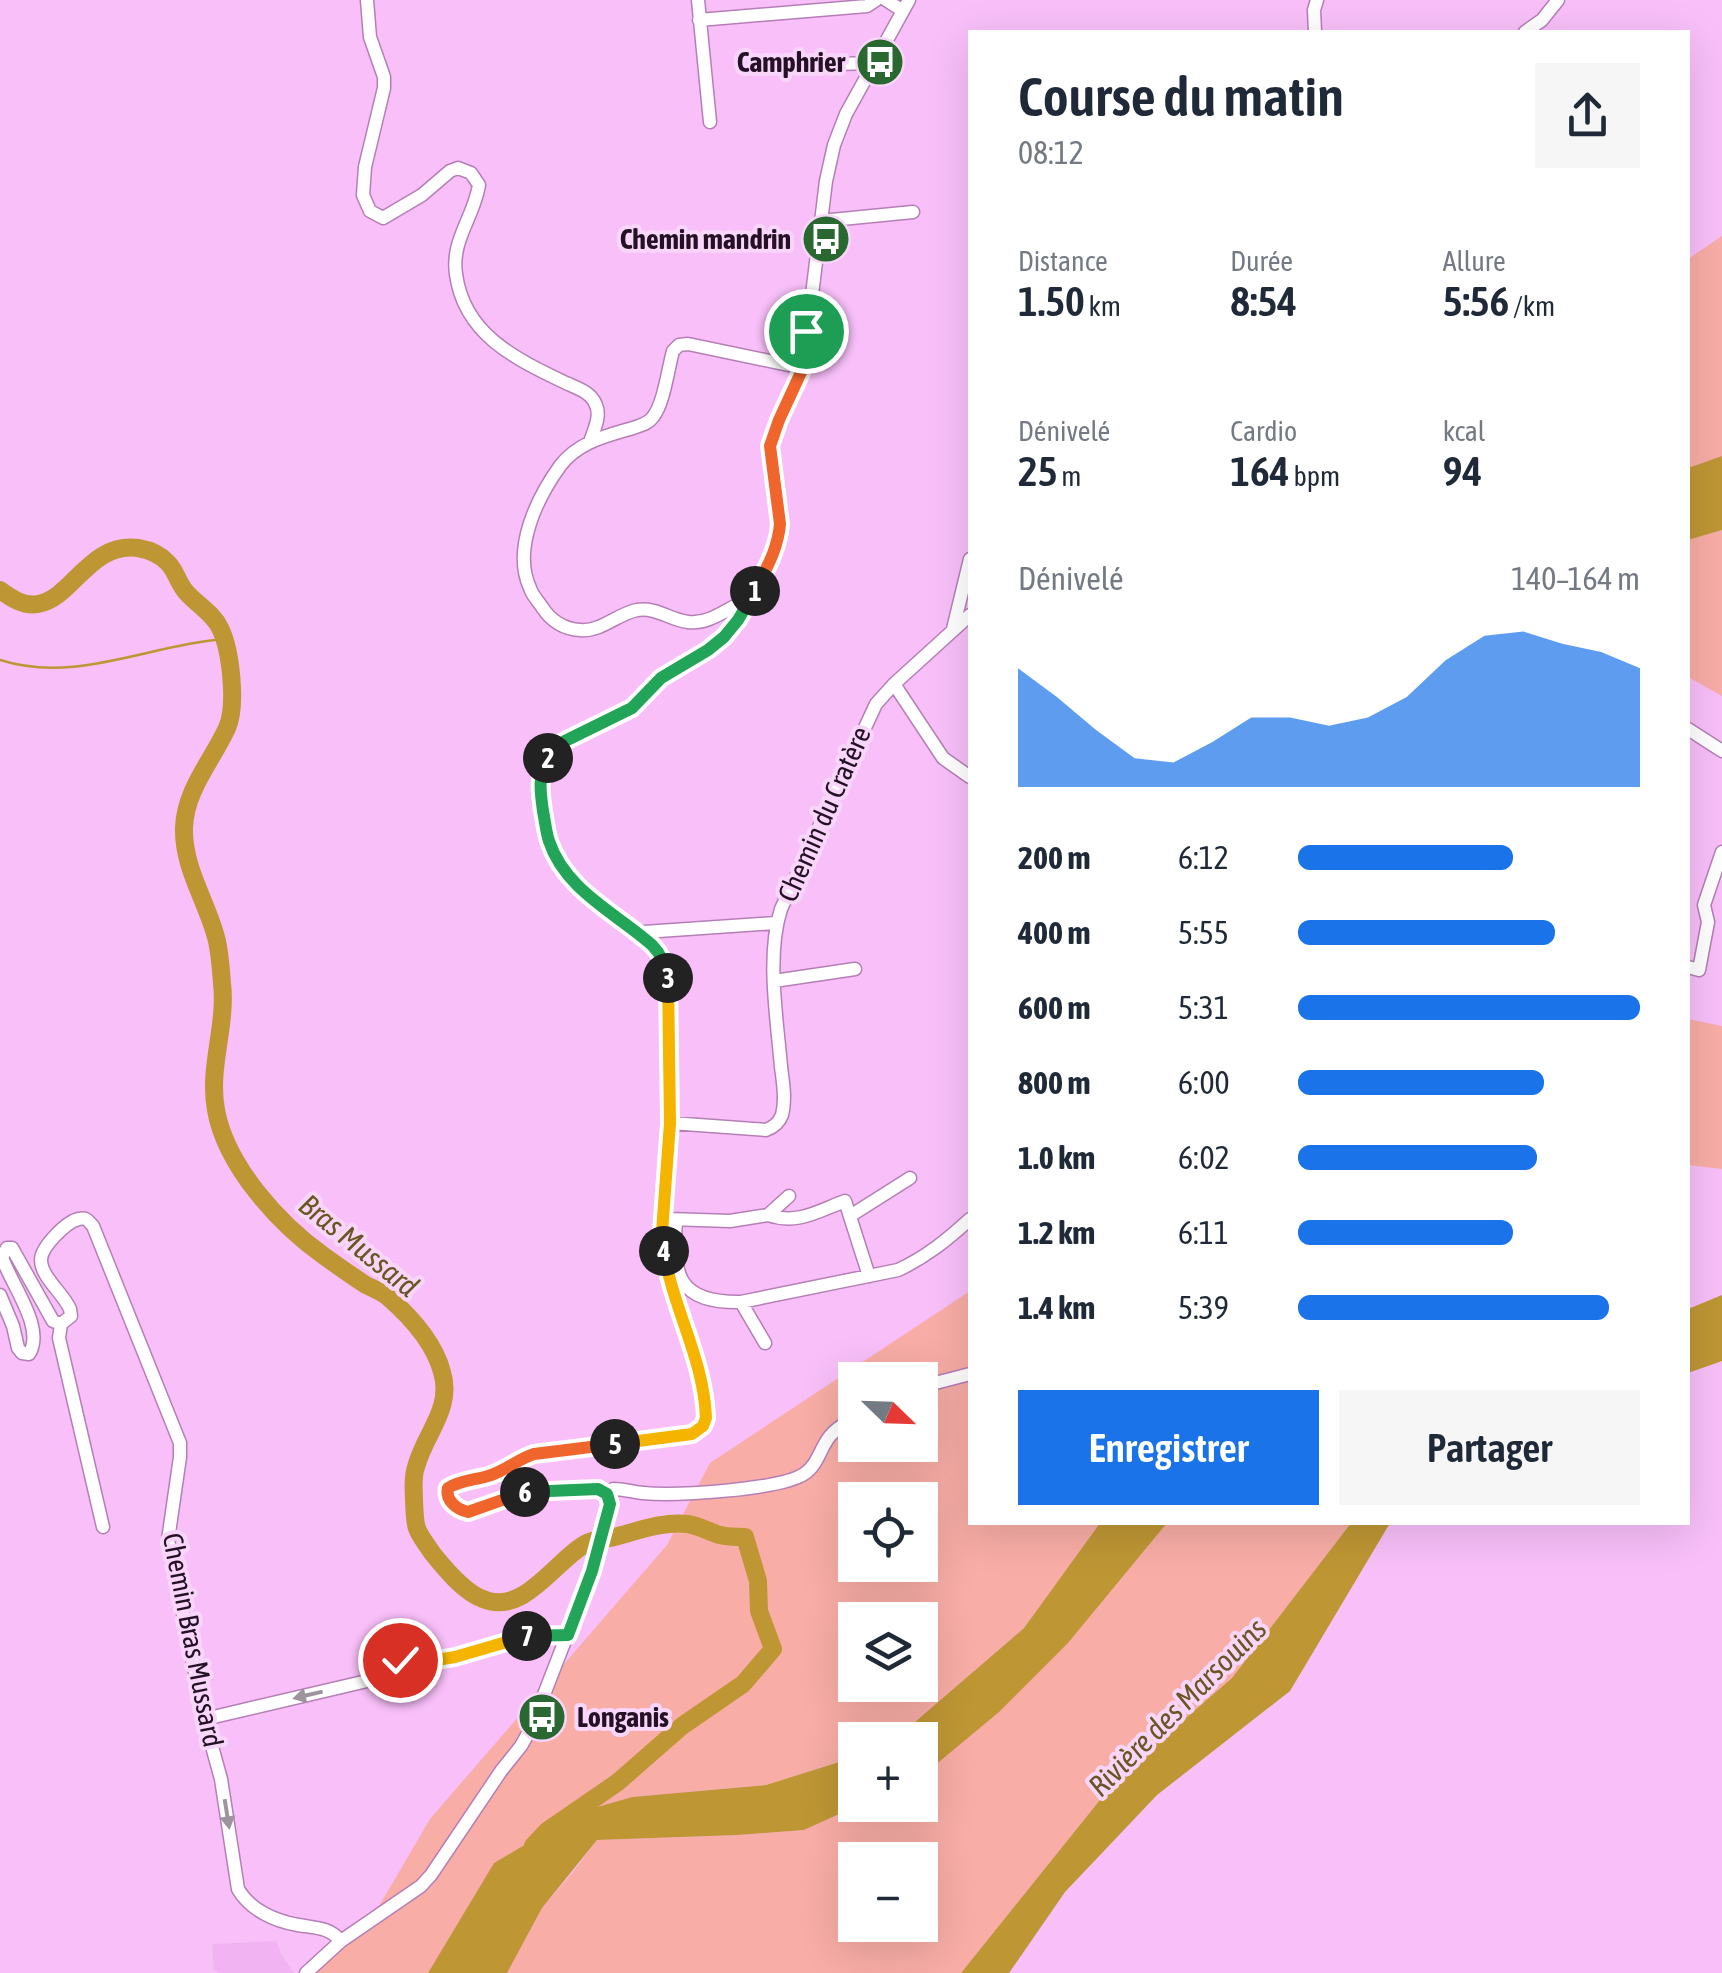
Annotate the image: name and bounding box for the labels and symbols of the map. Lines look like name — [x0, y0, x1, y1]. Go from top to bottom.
bus stop icon: Camphrier — [854, 36, 906, 88]
place label: Camphrier — [737, 46, 846, 78]
bus stop icon: Chemin mandrin — [800, 213, 852, 265]
place label: Chemin mandrin — [620, 223, 791, 255]
pin — [764, 289, 849, 374]
pin: 1 — [730, 566, 780, 616]
street label: Chemin du Cratère — [771, 721, 877, 907]
pin: 2 — [523, 733, 573, 783]
pin: 3 — [643, 953, 693, 1003]
water label: Bras Mussard — [293, 1187, 425, 1303]
pin: 4 — [639, 1226, 689, 1276]
north arrow — [838, 1362, 938, 1462]
pin: 5 — [590, 1419, 640, 1469]
pin: 6 — [500, 1467, 550, 1517]
street label: Chemin Bras Mussard — [157, 1530, 229, 1750]
pin: 7 — [502, 1611, 552, 1661]
water label: Rivière des Marsouins — [1081, 1611, 1273, 1803]
pin — [358, 1618, 443, 1703]
one-way arrow — [292, 1688, 323, 1703]
bus stop icon: Longanis — [516, 1691, 568, 1743]
place label: Longanis — [577, 1701, 669, 1733]
one-way arrow — [219, 1799, 235, 1830]

